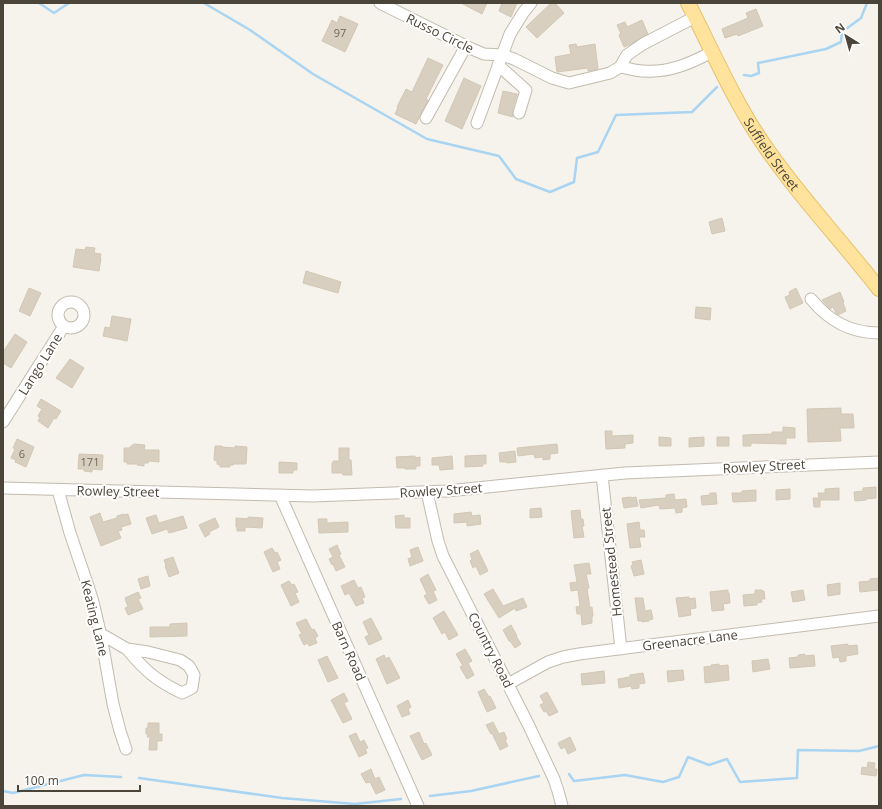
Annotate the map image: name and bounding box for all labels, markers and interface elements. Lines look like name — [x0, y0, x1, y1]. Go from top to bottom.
street label: Russo Circle — [403, 9, 477, 57]
north arrow — [826, 16, 866, 56]
text: N — [832, 19, 848, 36]
house number: 97 — [334, 25, 346, 40]
street label: Suffield Street — [740, 114, 804, 195]
street label: Lango Lane — [14, 330, 66, 398]
house number: 6 — [19, 446, 25, 461]
house number: 171 — [81, 454, 99, 469]
street label: Rowley Street — [722, 455, 806, 477]
street label: Rowley Street — [399, 478, 483, 502]
street label: Rowley Street — [76, 481, 160, 501]
street label: Homestead Street — [596, 506, 626, 618]
street label: Keating Lane — [77, 578, 113, 658]
street label: Country Road — [464, 609, 518, 691]
street label: Barn Road — [328, 618, 370, 684]
street label: Greenacre Lane — [641, 625, 739, 655]
scale bar — [18, 767, 140, 793]
text: 100 m — [24, 772, 59, 789]

